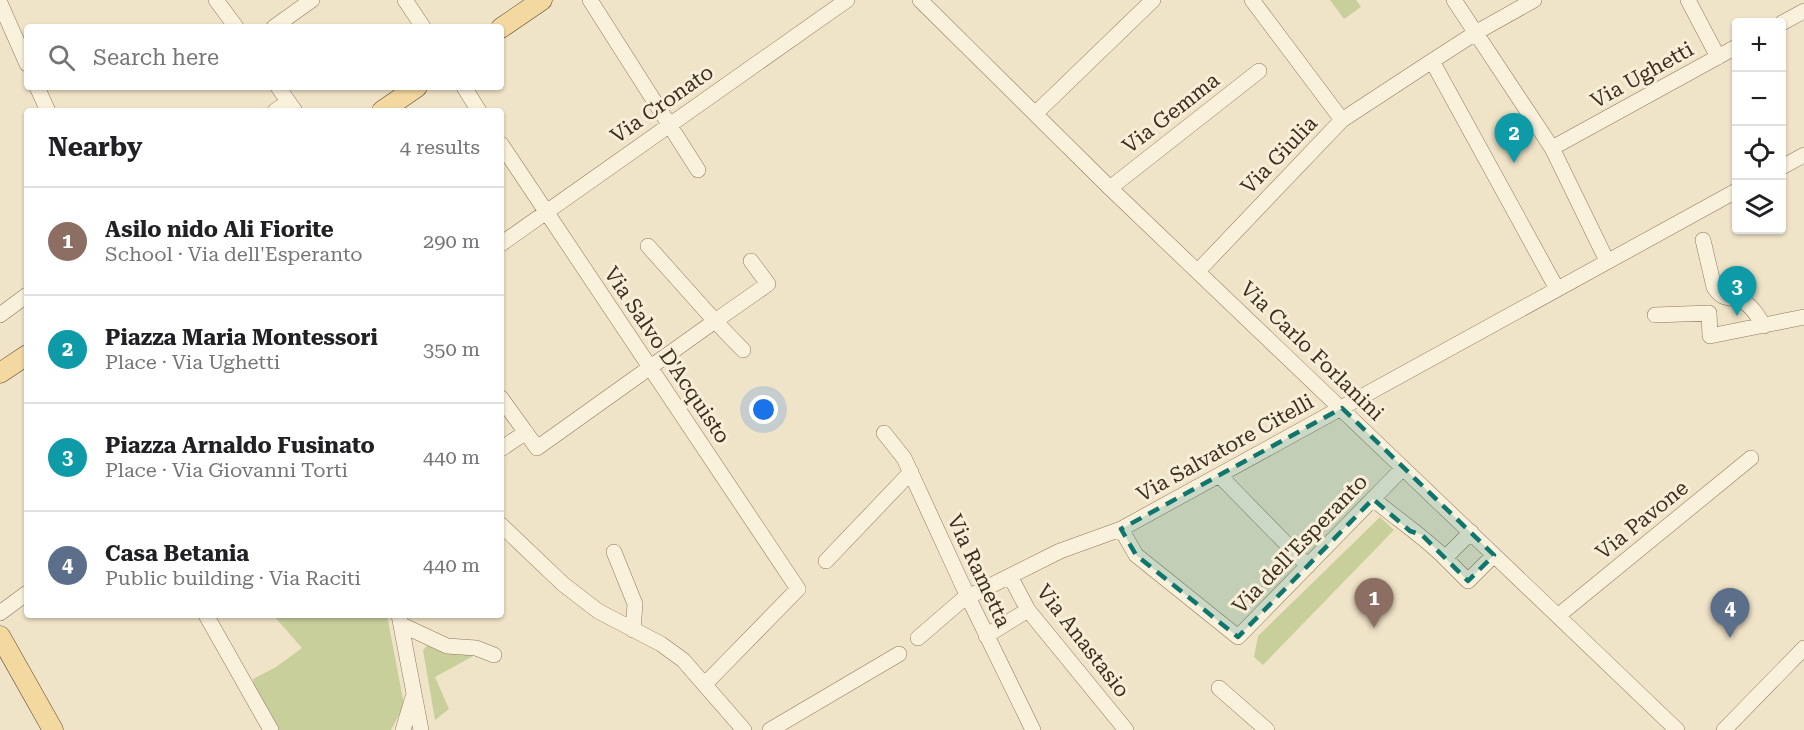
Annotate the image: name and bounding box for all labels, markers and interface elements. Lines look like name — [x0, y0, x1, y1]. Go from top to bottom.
map controls — [1732, 18, 1786, 234]
button: + — [1732, 18, 1786, 72]
search box — [24, 24, 504, 90]
street label: Via Ughetti — [1587, 37, 1698, 113]
icon: search — [45, 41, 78, 74]
text: Search here — [93, 45, 219, 70]
street label: Via Cronato — [606, 60, 718, 148]
street label: Via Gemma — [1118, 67, 1225, 158]
button: − — [1732, 72, 1786, 126]
street label: Via Giulia — [1236, 111, 1322, 199]
pin: 2 — [1494, 114, 1534, 163]
button: locate — [1732, 126, 1786, 180]
text: Nearby — [48, 132, 142, 162]
text: 4 results — [400, 135, 480, 159]
button: layers — [1732, 180, 1786, 234]
text: Asilo nido Ali Fiorite — [105, 217, 334, 242]
text: 1 — [62, 229, 73, 253]
text: 290 m — [423, 229, 480, 253]
text: School · Via dell'Esperanto — [105, 242, 363, 266]
street label: Via Salvo D'Acquisto — [599, 262, 735, 448]
pin: 3 — [1718, 266, 1756, 316]
street label: Via Carlo Forlanini — [1236, 277, 1389, 426]
text: Piazza Maria Montessori — [105, 325, 378, 350]
text: 2 — [62, 337, 73, 361]
text: 350 m — [423, 337, 480, 361]
text: Place · Via Ughetti — [105, 350, 280, 374]
street label: Via Salvatore Citelli — [1132, 389, 1318, 507]
your location — [749, 395, 778, 424]
text: Piazza Arnaldo Fusinato — [105, 433, 375, 458]
text: 3 — [62, 445, 73, 469]
text: 440 m — [423, 445, 480, 469]
text: Place · Via Giovanni Torti — [105, 458, 348, 482]
street label: Via dell'Esperanto — [1228, 470, 1372, 618]
street label: Via Pavone — [1591, 476, 1693, 564]
street label: Via Rametta — [942, 511, 1016, 632]
text: Casa Betania — [105, 541, 249, 566]
text: 4 — [62, 553, 73, 577]
text: 440 m — [423, 553, 480, 577]
text: Public building · Via Raciti — [105, 566, 361, 590]
pin: 1 — [1354, 578, 1394, 628]
street label: Via Anastasio — [1032, 580, 1134, 702]
pin: 4 — [1710, 588, 1750, 638]

